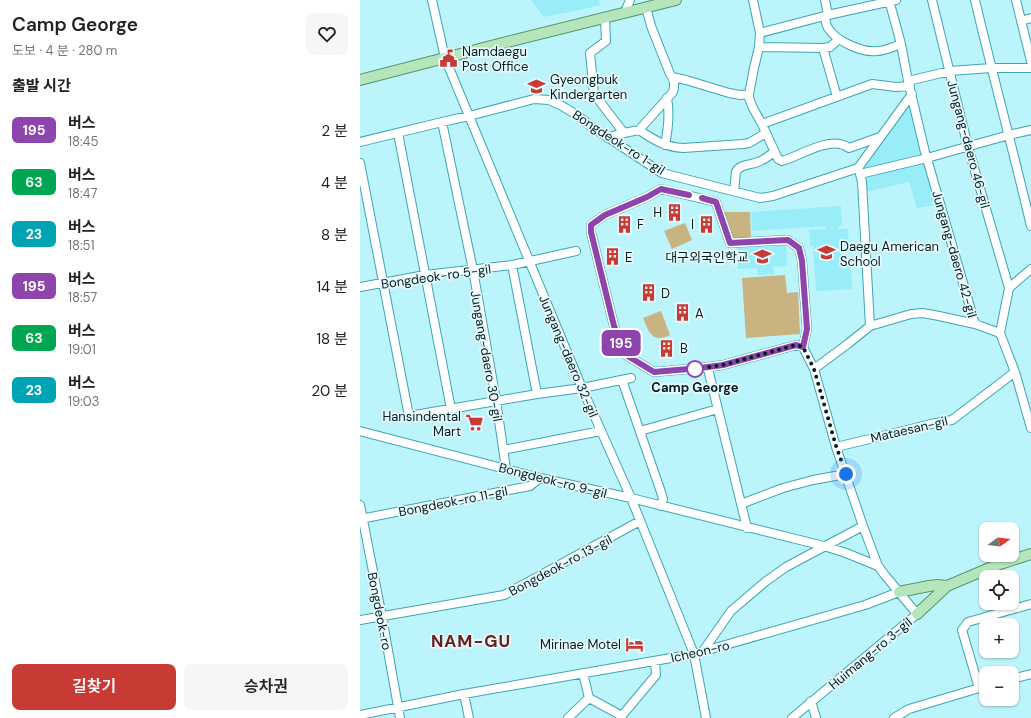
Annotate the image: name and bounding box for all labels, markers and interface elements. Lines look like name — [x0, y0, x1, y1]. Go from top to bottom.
text: Camp George — [12, 12, 138, 37]
button: heart — [306, 13, 348, 55]
text: 도보 · 4 분 · 280 m — [12, 42, 117, 59]
place label: Namdaegu Post Office — [462, 43, 528, 75]
public building icon: Namdaegu Post Office — [439, 48, 459, 68]
place label: Gyeongbuk Kindergarten — [550, 71, 627, 103]
text: 출발 시간 — [12, 76, 71, 96]
school or university icon: Gyeongbuk Kindergarten — [527, 76, 547, 96]
street label: Jungang-daero 46-gil — [943, 78, 994, 210]
street label: Bongdeok-ro 1-gil — [569, 106, 668, 179]
text: 버스 — [68, 113, 96, 133]
text: 195 — [23, 121, 45, 139]
text: 2 분 — [322, 121, 348, 141]
text: 18:45 — [68, 133, 98, 150]
text: 버스 — [68, 165, 96, 185]
text: 63 — [25, 173, 43, 191]
text: 4 분 — [321, 173, 348, 193]
text: 18:47 — [68, 185, 97, 202]
street label: Jungang-daero 42-gil — [928, 189, 981, 320]
building icon: H — [665, 202, 685, 222]
place label: H — [653, 204, 662, 221]
building icon: F — [614, 214, 634, 234]
building icon: I — [697, 214, 717, 234]
place label: F — [637, 216, 644, 233]
place label: I — [691, 216, 694, 233]
text: 버스 — [68, 217, 96, 237]
text: 23 — [26, 225, 42, 243]
text: 8 분 — [321, 225, 348, 245]
text: 18:51 — [68, 237, 95, 254]
place label: Daegu American School — [840, 238, 939, 270]
school or university icon: Daegu American School — [817, 243, 837, 263]
building icon: E — [602, 247, 622, 267]
school or university icon: 대구외국인학교 — [752, 247, 772, 267]
place label: E — [625, 249, 632, 266]
place label: 대구외국인학교 — [665, 249, 749, 266]
street label: Bongdeok-ro 5-gil — [380, 260, 492, 293]
text: 버스 — [68, 269, 96, 289]
text: 195 — [23, 277, 45, 295]
text: 14 분 — [316, 277, 348, 297]
building icon: D — [638, 283, 658, 303]
place label: D — [661, 285, 670, 302]
text: 18:57 — [68, 289, 97, 306]
street label: Jungang-daero 30-gil — [467, 289, 506, 423]
street label: Jungang-daero 32-gil — [535, 292, 602, 420]
building icon: A — [672, 303, 692, 323]
place label: A — [695, 305, 704, 322]
text: 버스 — [68, 321, 96, 341]
text: 63 — [25, 329, 43, 347]
text: 18 분 — [316, 329, 348, 349]
line badge: 195 — [598, 330, 644, 356]
text: 195 — [610, 334, 632, 352]
building icon: B — [657, 338, 677, 358]
place label: B — [680, 340, 688, 357]
text: 19:01 — [68, 341, 96, 358]
marker: Camp George — [686, 360, 704, 378]
text: 버스 — [68, 373, 96, 393]
place label: Camp George — [651, 379, 739, 396]
text: 23 — [26, 381, 42, 399]
text: 20 분 — [311, 381, 348, 401]
text: 19:03 — [68, 393, 99, 410]
place label: Hansindental Mart — [382, 408, 461, 440]
street label: Mataesan-gil — [869, 412, 949, 447]
supermarket icon: Hansindental Mart — [464, 413, 484, 433]
street label: Bongdeok-ro 9-gil — [497, 459, 609, 502]
your location — [836, 464, 856, 484]
street label: Bongdeok-ro 11-gil — [397, 483, 509, 520]
north arrow — [979, 522, 1019, 562]
map controls — [979, 522, 1019, 706]
street label: Bongdeok-ro 13-gil — [506, 531, 615, 600]
button: locate — [979, 570, 1019, 610]
street label: Bongdeok-ro — [364, 571, 395, 652]
street label: Huimang-ro 3-gil — [825, 614, 915, 693]
button: + — [979, 618, 1019, 658]
district label: NAM-GU — [431, 630, 511, 652]
hotel icon: Mirinae Motel — [624, 634, 644, 654]
place label: Mirinae Motel — [540, 636, 621, 653]
street label: Icheon-ro — [669, 636, 731, 666]
button: 길찾기 — [12, 664, 176, 710]
button: 승차권 — [184, 664, 348, 710]
button: − — [979, 666, 1019, 706]

